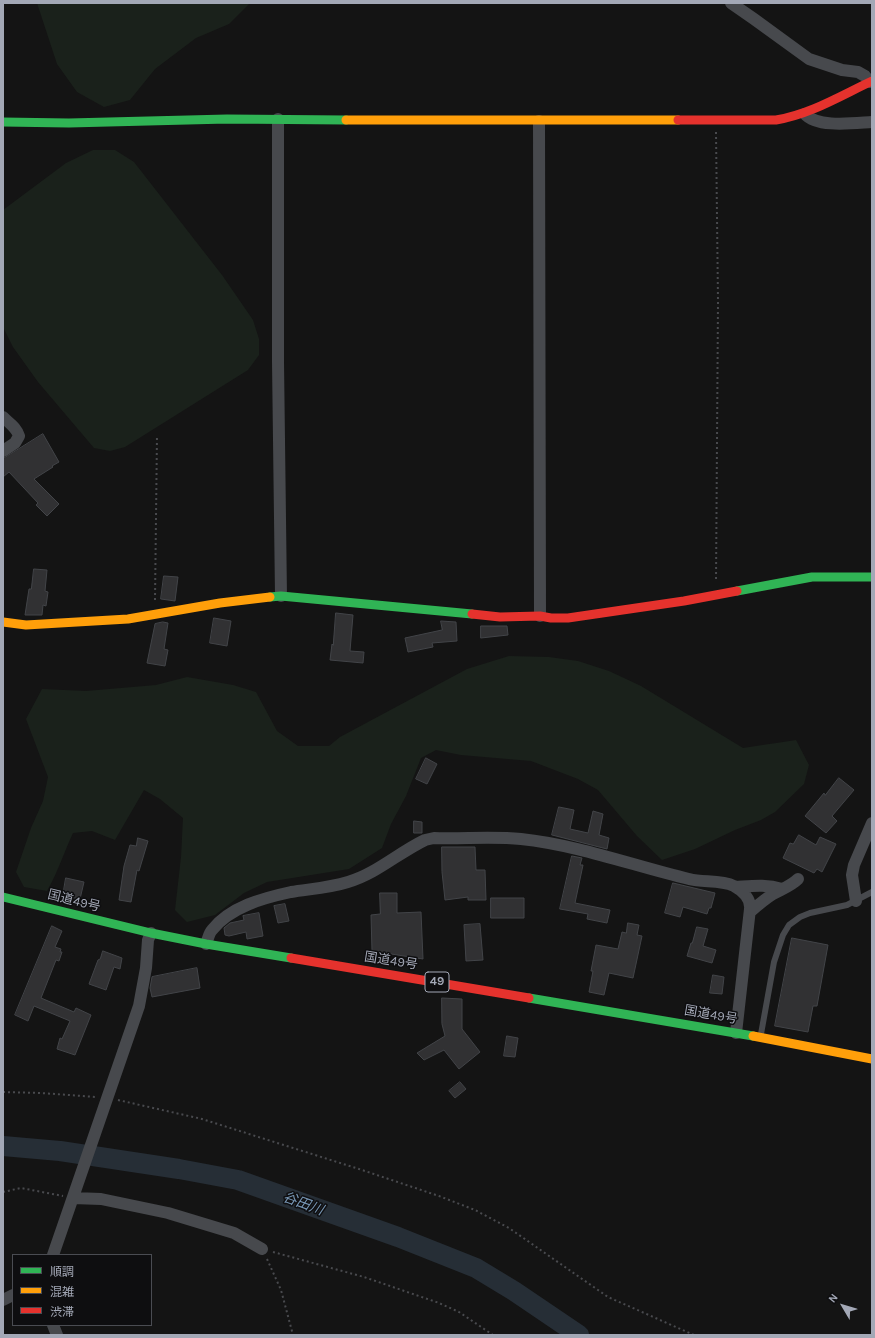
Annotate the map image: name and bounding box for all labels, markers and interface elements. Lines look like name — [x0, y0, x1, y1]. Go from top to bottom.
street label: 国道49号 — [46, 887, 102, 915]
street label: 国道49号 — [363, 949, 419, 973]
road number: 49 — [425, 972, 449, 992]
street label: 国道49号 — [683, 1003, 739, 1027]
water label: 谷田川 — [280, 1189, 326, 1219]
legend — [12, 1254, 152, 1326]
text: 順調 — [50, 1265, 74, 1279]
text: 混雑 — [50, 1285, 74, 1299]
north arrow — [823, 1286, 863, 1326]
text: N — [826, 1291, 841, 1305]
text: 渋滞 — [50, 1305, 74, 1319]

